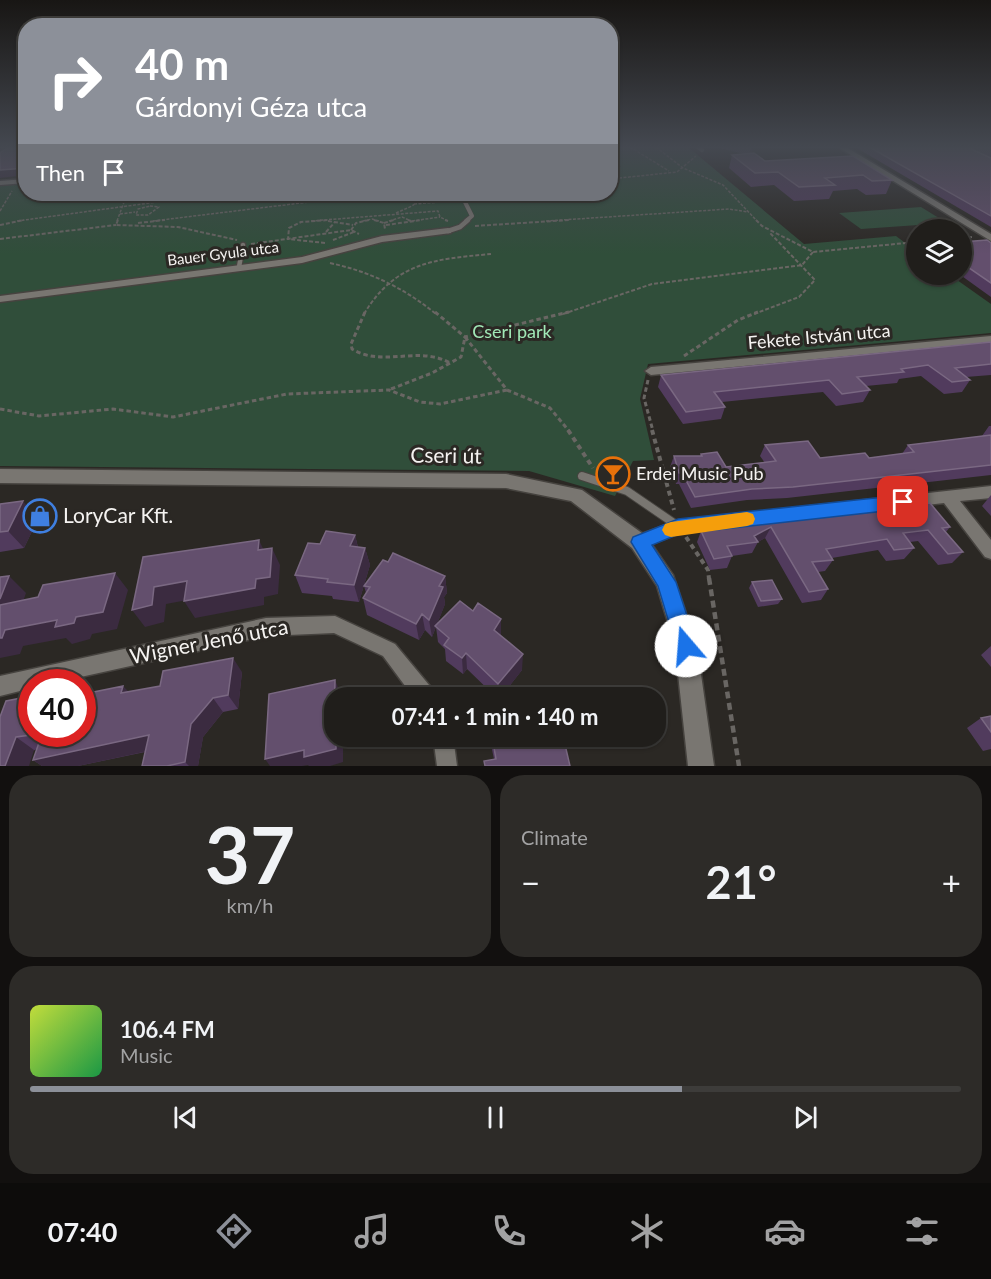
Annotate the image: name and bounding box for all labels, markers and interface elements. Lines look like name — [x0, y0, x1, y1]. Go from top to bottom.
text: 40 m — [135, 39, 229, 89]
icon: right — [36, 42, 114, 120]
text: Gárdonyi Géza utca — [135, 90, 367, 123]
icon: arrive — [97, 156, 130, 189]
text: Then — [36, 159, 85, 186]
map controls — [906, 219, 972, 285]
button: layers — [906, 219, 972, 285]
street label: Bauer Gyula utca — [166, 237, 280, 269]
street label: Fekete István utca — [747, 319, 891, 353]
park label: Cseri park — [472, 320, 553, 342]
street label: Cseri út — [410, 441, 482, 468]
bar icon: Erdei Music Pub — [595, 456, 631, 492]
place label: Erdei Music Pub — [636, 462, 764, 484]
pin — [877, 476, 928, 527]
icon: arrive — [886, 485, 919, 518]
shop icon: LoryCar Kft. — [22, 498, 58, 534]
place label: LoryCar Kft. — [63, 502, 173, 527]
street label: Wigner Jenő utca — [127, 613, 290, 668]
position arrow — [654, 614, 718, 678]
speed limit sign: 40 — [18, 669, 96, 747]
text: 07:41 · 1 min · 140 m — [392, 703, 598, 730]
text: 37 — [205, 807, 295, 901]
text: Climate — [521, 825, 588, 849]
text: 21° — [706, 855, 776, 909]
text: − — [521, 862, 540, 902]
text: + — [942, 862, 961, 902]
text: km/h — [227, 893, 273, 917]
text: 106.4 FM — [120, 1016, 215, 1043]
text: Music — [120, 1043, 173, 1067]
icon: previous — [169, 1101, 202, 1134]
icon: pause — [479, 1101, 512, 1134]
icon: next — [789, 1101, 822, 1134]
icon: directions — [213, 1210, 255, 1252]
icon: music — [351, 1210, 393, 1252]
icon: phone — [488, 1210, 530, 1252]
icon: climate — [626, 1210, 668, 1252]
icon: car — [764, 1210, 806, 1252]
icon: filters — [901, 1210, 943, 1252]
text: 07:40 — [48, 1215, 117, 1248]

